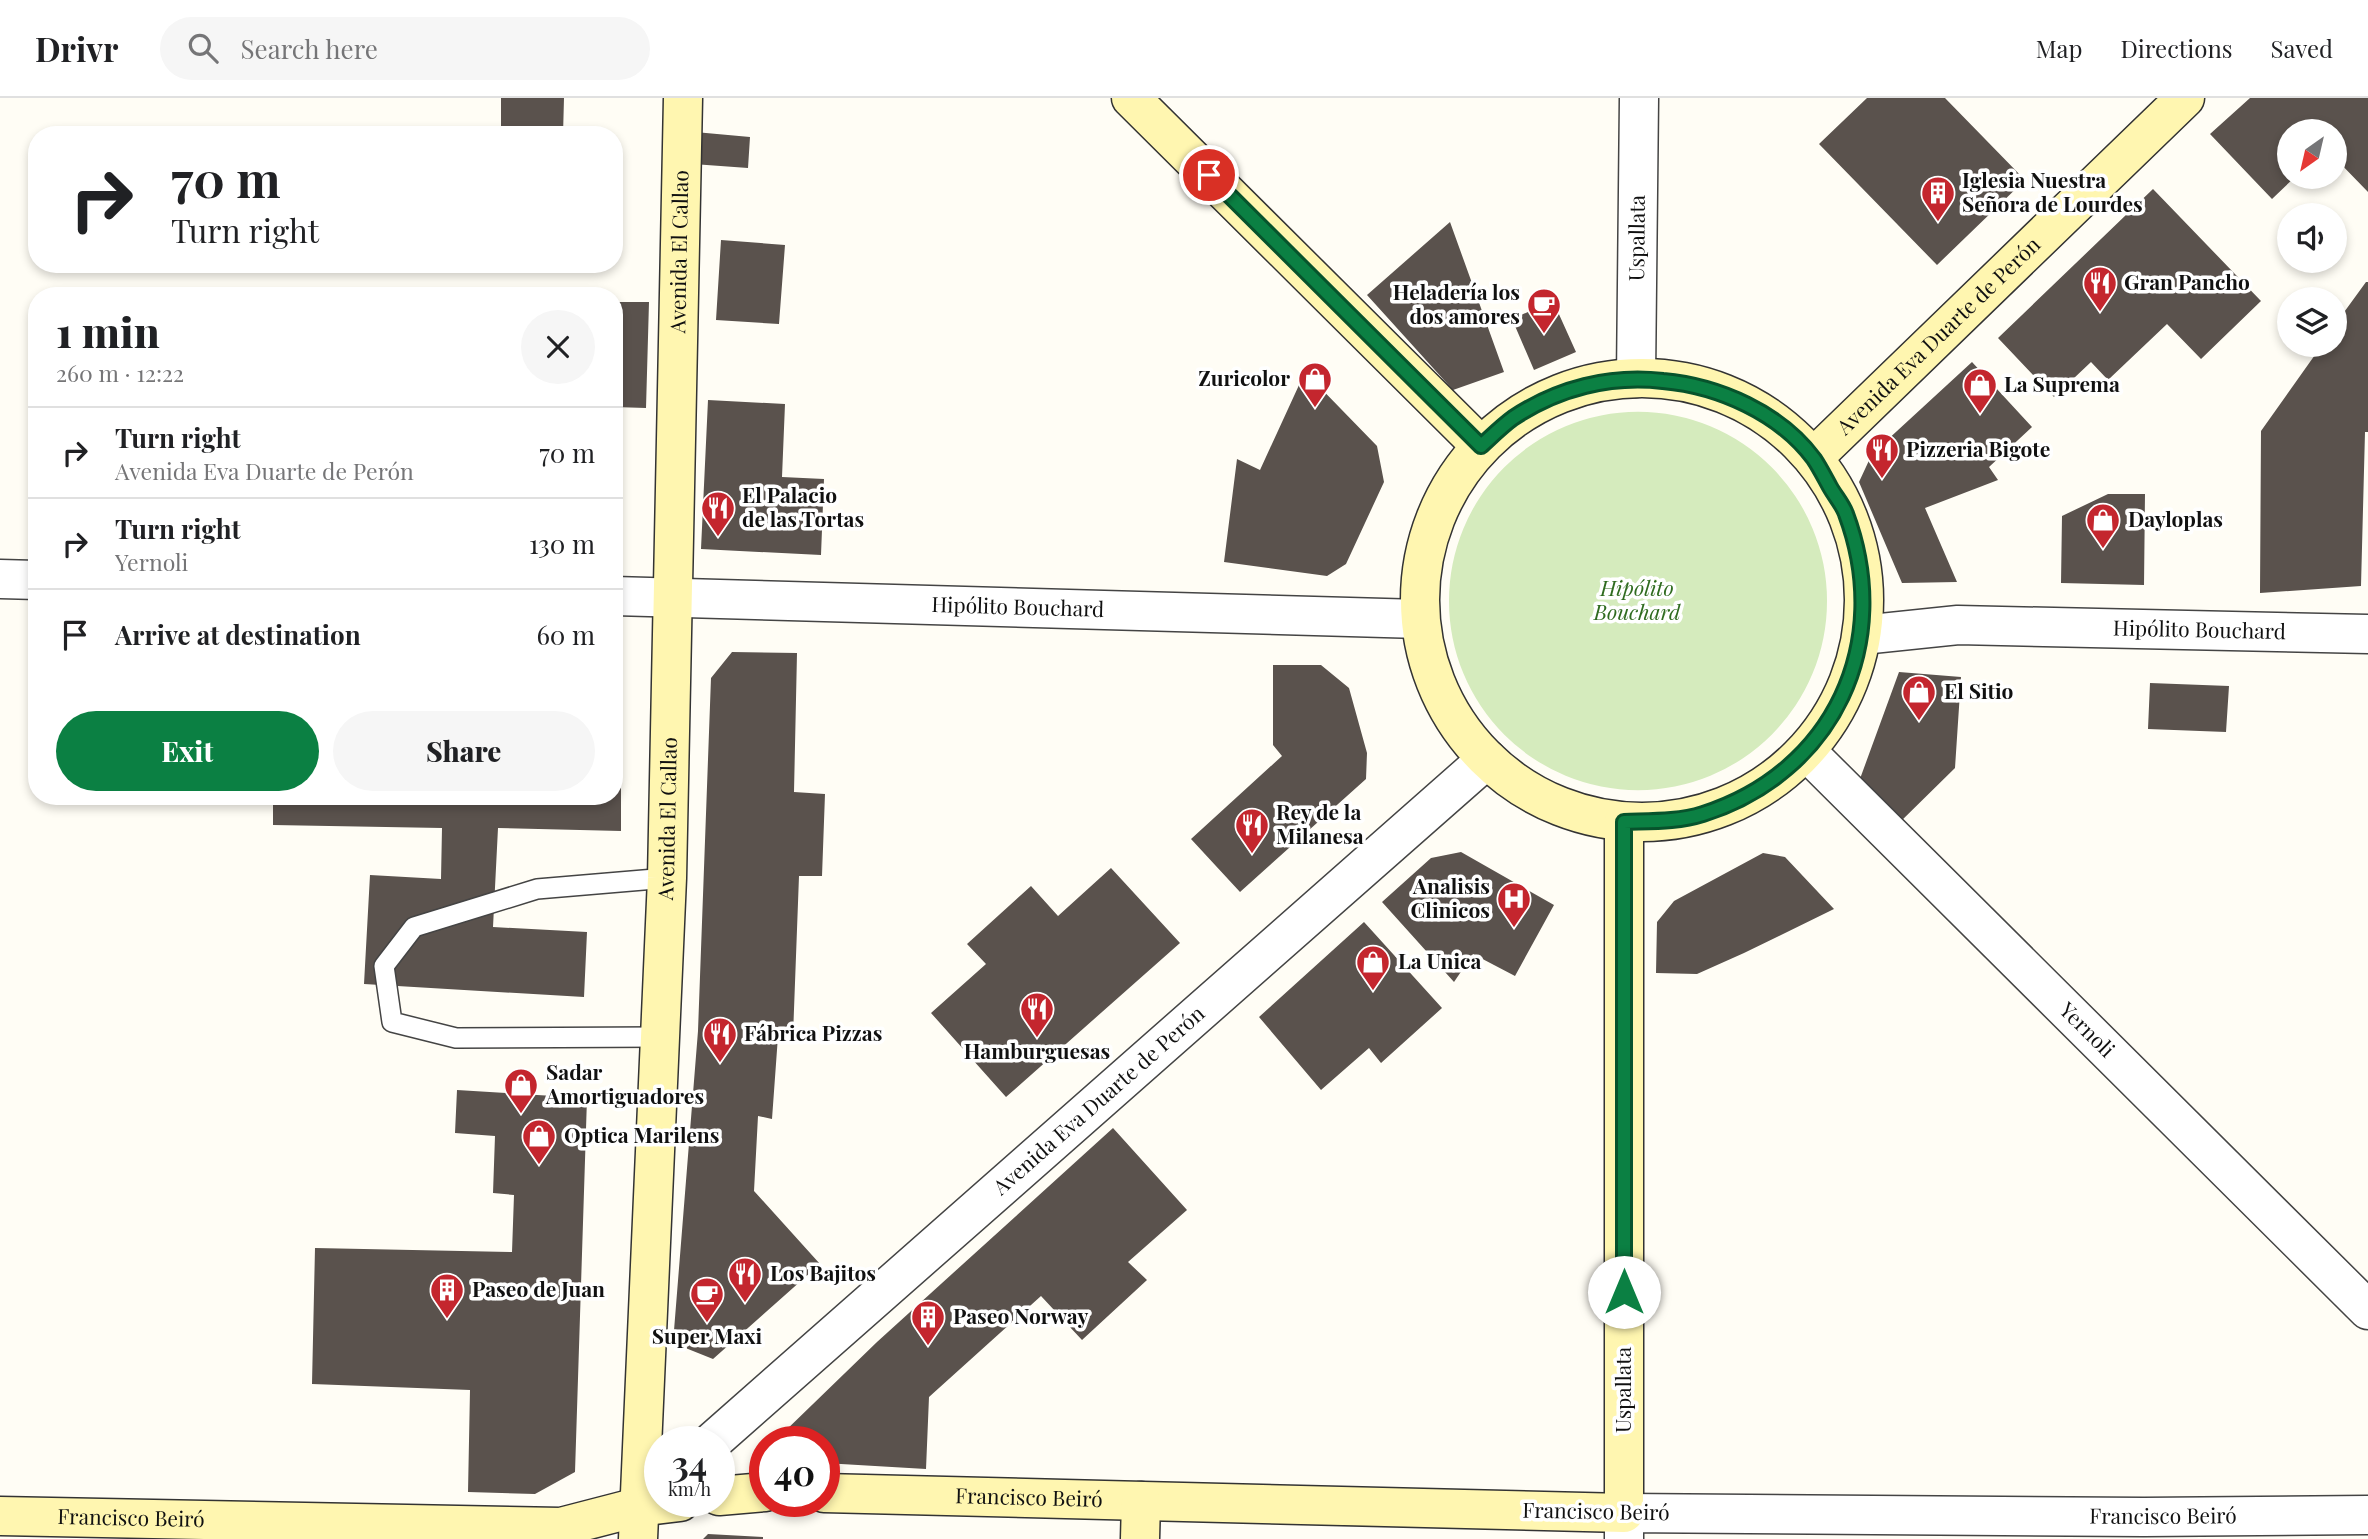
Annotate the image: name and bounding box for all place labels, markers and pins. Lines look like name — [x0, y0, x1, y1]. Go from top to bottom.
pin — [1179, 145, 1239, 205]
place label: Iglesia Nuestra Señora de Lourdes — [1962, 165, 2143, 217]
building icon: Iglesia Nuestra Señora de Lourdes — [1919, 174, 1957, 223]
restaurant icon: Gran Pancho — [2081, 264, 2119, 313]
place label: Gran Pancho — [2124, 267, 2250, 295]
place label: Heladería los dos amores — [1393, 277, 1520, 329]
cafe icon: Heladería los dos amores — [1525, 286, 1563, 335]
shop icon: Zuricolor — [1296, 360, 1334, 409]
place label: Zuricolor — [1198, 363, 1290, 391]
shop icon: La Suprema — [1961, 366, 1999, 415]
place label: La Suprema — [2004, 369, 2120, 397]
restaurant icon: Pizzeria Bigote — [1863, 431, 1901, 480]
place label: Pizzeria Bigote — [1906, 434, 2050, 462]
place label: El Palacio de las Tortas — [742, 480, 864, 532]
restaurant icon: El Palacio de las Tortas — [699, 489, 737, 538]
shop icon: Dayloplas — [2084, 501, 2122, 550]
place label: Dayloplas — [2128, 504, 2223, 532]
shop icon: El Sitio — [1900, 673, 1938, 722]
place label: El Sitio — [1944, 676, 2014, 704]
place label: Rey de la Milanesa — [1276, 797, 1364, 849]
restaurant icon: Rey de la Milanesa — [1233, 806, 1271, 855]
place label: Analisis Clinicos — [1411, 871, 1490, 923]
hospital icon: Analisis Clinicos — [1495, 880, 1533, 929]
shop icon: La Unica — [1354, 943, 1392, 992]
place label: La Unica — [1398, 946, 1482, 974]
restaurant icon: Hamburguesas — [1018, 990, 1056, 1039]
restaurant icon: Fábrica Pizzas — [701, 1015, 739, 1064]
place label: Fábrica Pizzas — [744, 1018, 882, 1046]
place label: Hamburguesas — [964, 1036, 1110, 1064]
place label: Sadar Amortiguadores — [545, 1057, 704, 1109]
shop icon: Sadar Amortiguadores — [502, 1066, 540, 1115]
shop icon: Optica Marilens — [520, 1117, 558, 1166]
place label: Optica Marilens — [564, 1120, 719, 1148]
restaurant icon: Los Bajitos — [726, 1255, 764, 1304]
place label: Los Bajitos — [770, 1258, 876, 1286]
building icon: Paseo de Juan — [428, 1271, 466, 1320]
place label: Paseo de Juan — [472, 1274, 605, 1302]
cafe icon: Super Maxi — [688, 1275, 726, 1324]
building icon: Paseo Norway — [909, 1298, 947, 1347]
place label: Paseo Norway — [953, 1301, 1089, 1329]
place label: Super Maxi — [652, 1321, 763, 1349]

